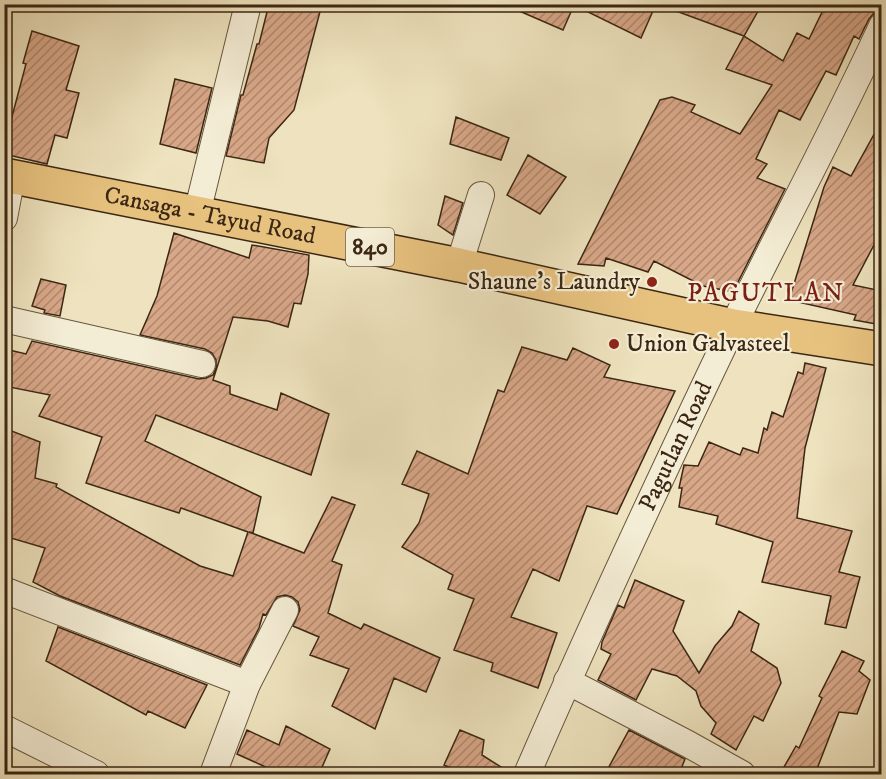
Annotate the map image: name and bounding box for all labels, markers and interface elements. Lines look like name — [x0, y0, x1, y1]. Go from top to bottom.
street label: Cansaga - Tayud Road — [102, 180, 318, 251]
road number: 840 — [346, 228, 394, 266]
place label: Shaune's Laundry — [468, 267, 641, 297]
marker: Shaune's Laundry — [645, 275, 659, 289]
district label: PAGUTLAN — [687, 277, 845, 310]
place label: Union Galvasteel — [626, 329, 790, 359]
marker: Union Galvasteel — [607, 337, 621, 351]
street label: Pagutlan Road — [633, 376, 719, 516]

